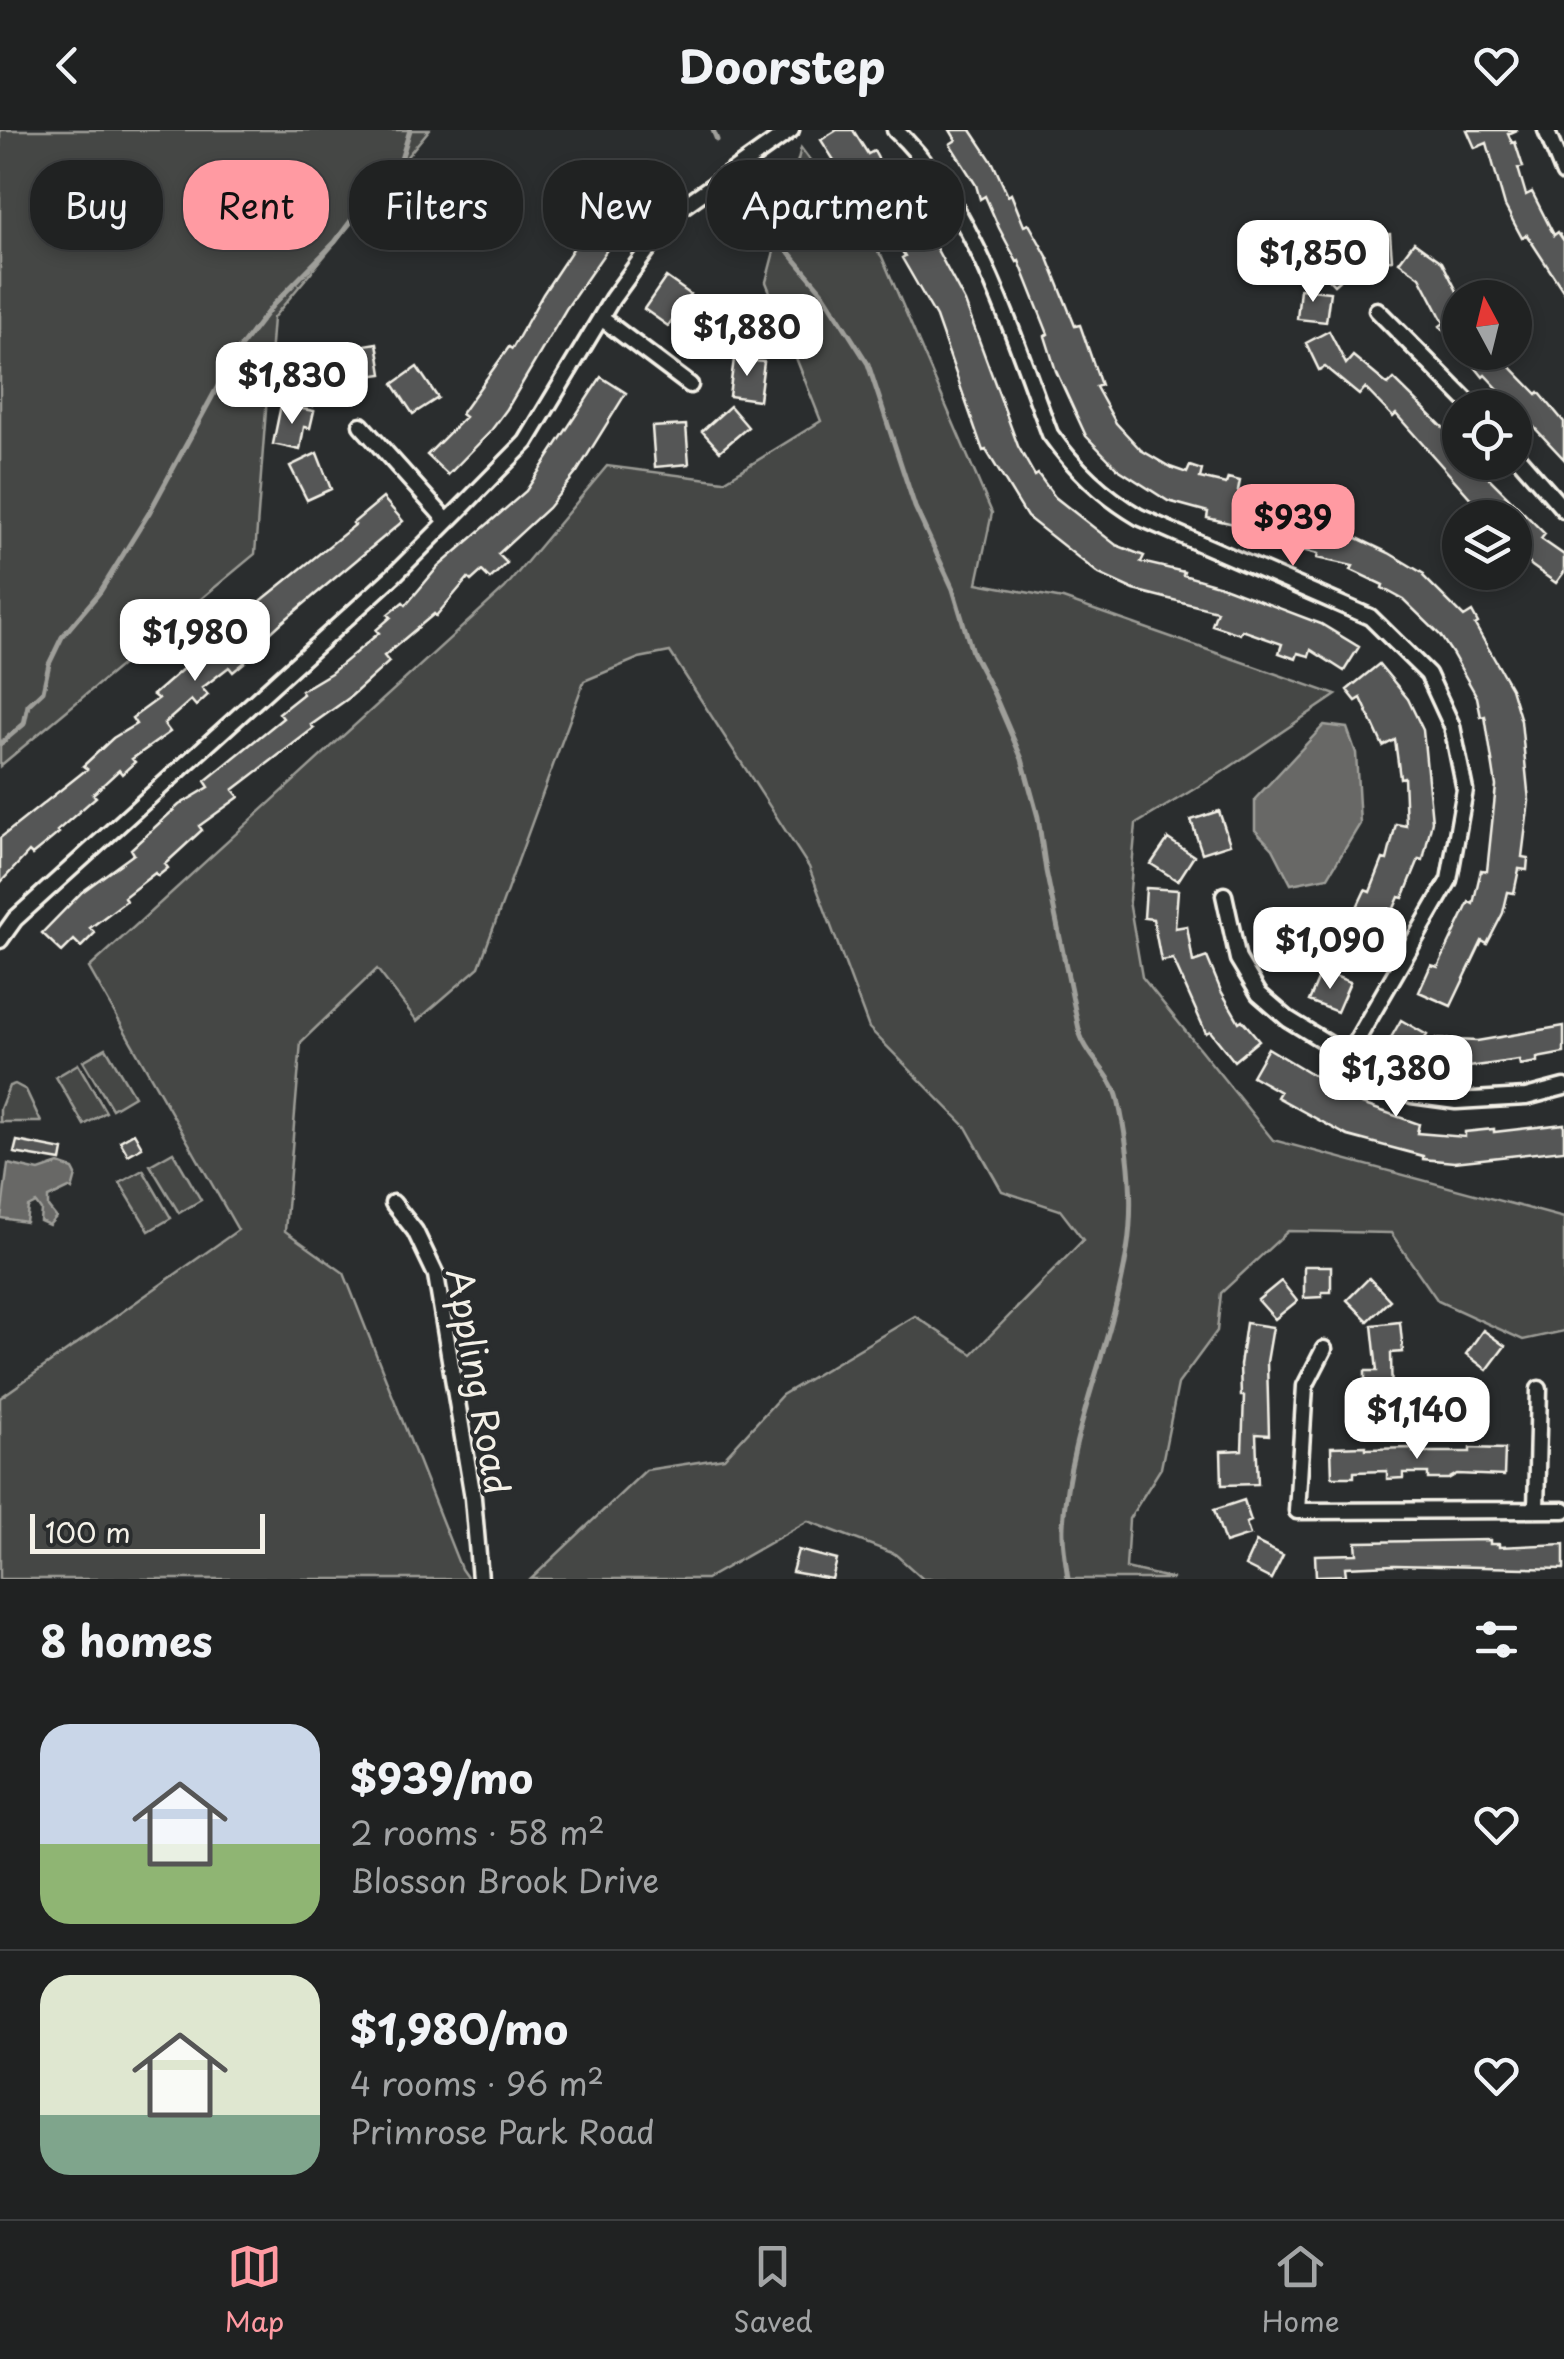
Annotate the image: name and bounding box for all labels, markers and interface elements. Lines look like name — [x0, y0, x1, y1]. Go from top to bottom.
text: Doorstep — [679, 31, 885, 99]
icon: back — [40, 38, 95, 93]
icon: heart — [1469, 38, 1524, 93]
chip: Buy — [30, 160, 163, 250]
chip: Rent — [183, 160, 329, 250]
chip: Filters — [349, 160, 523, 250]
chip: New — [543, 160, 687, 250]
chip: Apartment — [707, 160, 964, 250]
pin: $1,850 — [1232, 220, 1394, 305]
text: $1,850 — [1259, 228, 1367, 276]
north arrow — [1442, 280, 1532, 370]
map controls — [1442, 280, 1532, 590]
pin: $1,880 — [666, 294, 828, 379]
text: $1,880 — [693, 302, 801, 350]
pin: $1,830 — [211, 342, 373, 427]
text: $1,830 — [238, 350, 346, 398]
button: locate — [1442, 390, 1532, 480]
pin: $939 — [1234, 484, 1352, 569]
text: $939 — [1254, 492, 1332, 540]
button: layers — [1442, 500, 1532, 590]
pin: $1,980 — [114, 599, 276, 684]
text: $1,980 — [142, 607, 248, 655]
pin: $1,090 — [1249, 907, 1411, 992]
text: $1,090 — [1275, 915, 1385, 963]
pin: $1,380 — [1315, 1035, 1477, 1120]
text: $1,380 — [1341, 1043, 1451, 1091]
street label: Appling Road — [434, 1264, 526, 1498]
pin: $1,140 — [1336, 1377, 1498, 1462]
text: $1,140 — [1367, 1385, 1467, 1433]
scale bar — [30, 1509, 265, 1554]
text: 100 m — [45, 1510, 131, 1553]
text: 8 homes — [40, 1608, 213, 1671]
icon: filters — [1469, 1612, 1524, 1667]
text: $939/mo — [350, 1745, 533, 1808]
icon: home — [120, 1764, 240, 1884]
icon: heart — [1469, 1797, 1524, 1852]
text: 2 rooms · 58 m² — [350, 1808, 605, 1856]
text: Blosson Brook Drive — [350, 1856, 659, 1904]
text: $1,980/mo — [350, 1996, 568, 2059]
icon: home — [120, 2015, 240, 2135]
icon: heart — [1469, 2048, 1524, 2103]
text: 4 rooms · 96 m² — [350, 2059, 604, 2107]
text: Primrose Park Road — [350, 2107, 655, 2155]
tab: Map — [224, 2239, 284, 2342]
tab: Saved — [733, 2239, 813, 2342]
tab: Home — [1262, 2239, 1340, 2342]

